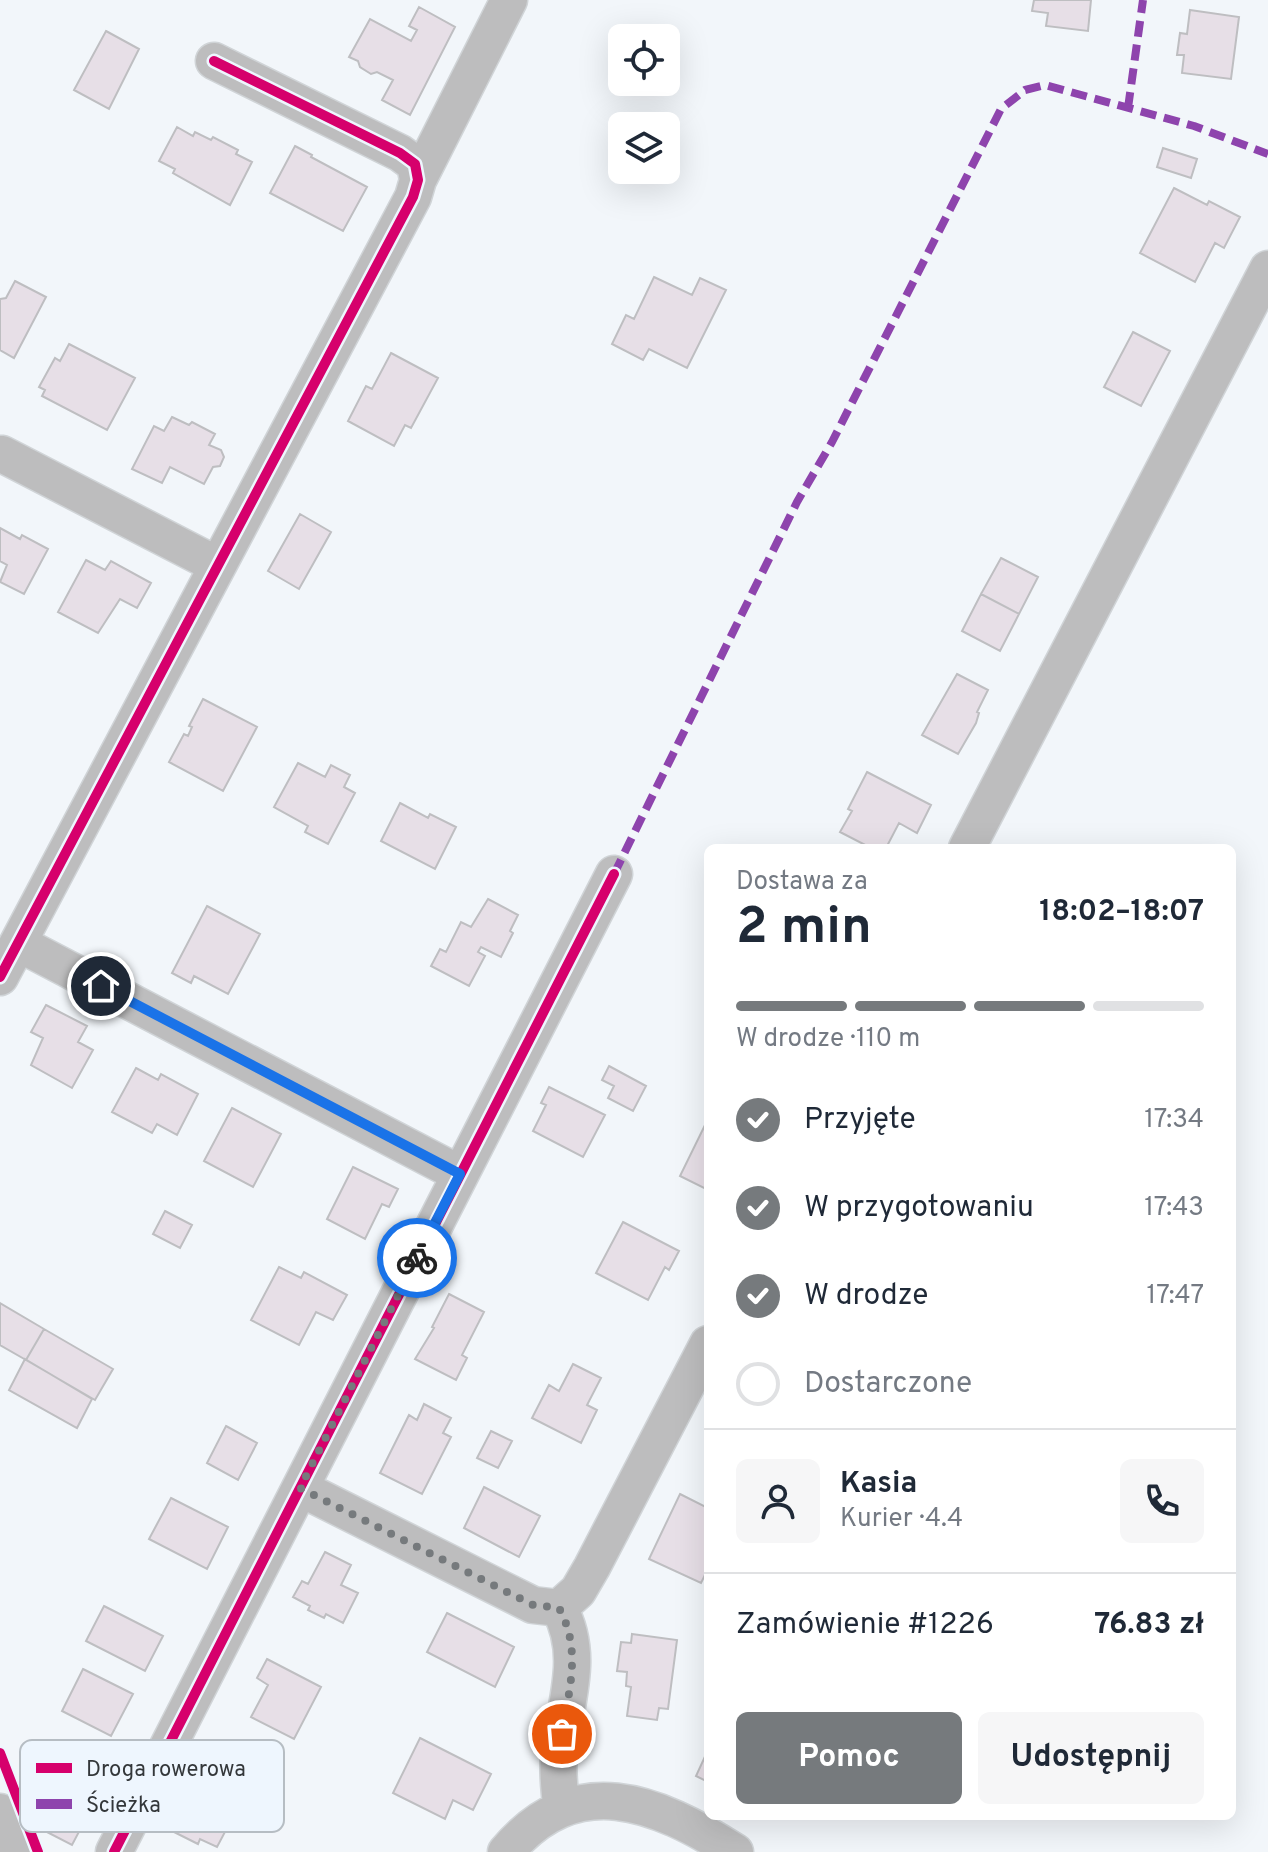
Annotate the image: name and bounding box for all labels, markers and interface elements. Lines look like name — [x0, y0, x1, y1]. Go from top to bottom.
map controls — [608, 24, 680, 184]
button: locate — [608, 24, 680, 96]
button: layers — [608, 112, 680, 184]
text: Dostawa za — [736, 866, 868, 899]
text: 18:02–18:07 — [1039, 894, 1204, 931]
text: 2 min — [736, 896, 872, 962]
pin — [67, 952, 135, 1020]
icon: home — [79, 964, 123, 1008]
text: W drodze · 110 m — [736, 1023, 920, 1056]
icon: check — [736, 1098, 780, 1142]
text: Przyjęte — [804, 1102, 916, 1139]
text: 17:34 — [1144, 1104, 1204, 1137]
icon: check — [736, 1186, 780, 1230]
text: W przygotowaniu — [804, 1190, 1034, 1227]
text: 17:43 — [1144, 1192, 1204, 1225]
courier — [377, 1218, 457, 1298]
icon: bike — [395, 1236, 439, 1280]
icon: check — [736, 1274, 780, 1318]
text: W drodze — [804, 1278, 929, 1315]
text: 17:47 — [1147, 1280, 1204, 1313]
text: Dostarczone — [804, 1366, 972, 1403]
button: person — [736, 1459, 820, 1543]
button: phone — [1120, 1459, 1204, 1543]
text: Kasia — [840, 1466, 917, 1503]
text: Kurier · 4.4 — [840, 1503, 963, 1536]
text: Zamówienie #1226 — [736, 1607, 994, 1644]
text: 76.83 zł — [1094, 1607, 1204, 1644]
pin — [528, 1700, 596, 1768]
icon: bag — [540, 1712, 584, 1756]
button: Pomoc — [736, 1712, 962, 1804]
button: Udostępnij — [978, 1712, 1204, 1804]
legend — [20, 1740, 284, 1832]
text: Droga rowerowa — [86, 1757, 246, 1784]
text: Ścieżka — [86, 1790, 161, 1820]

